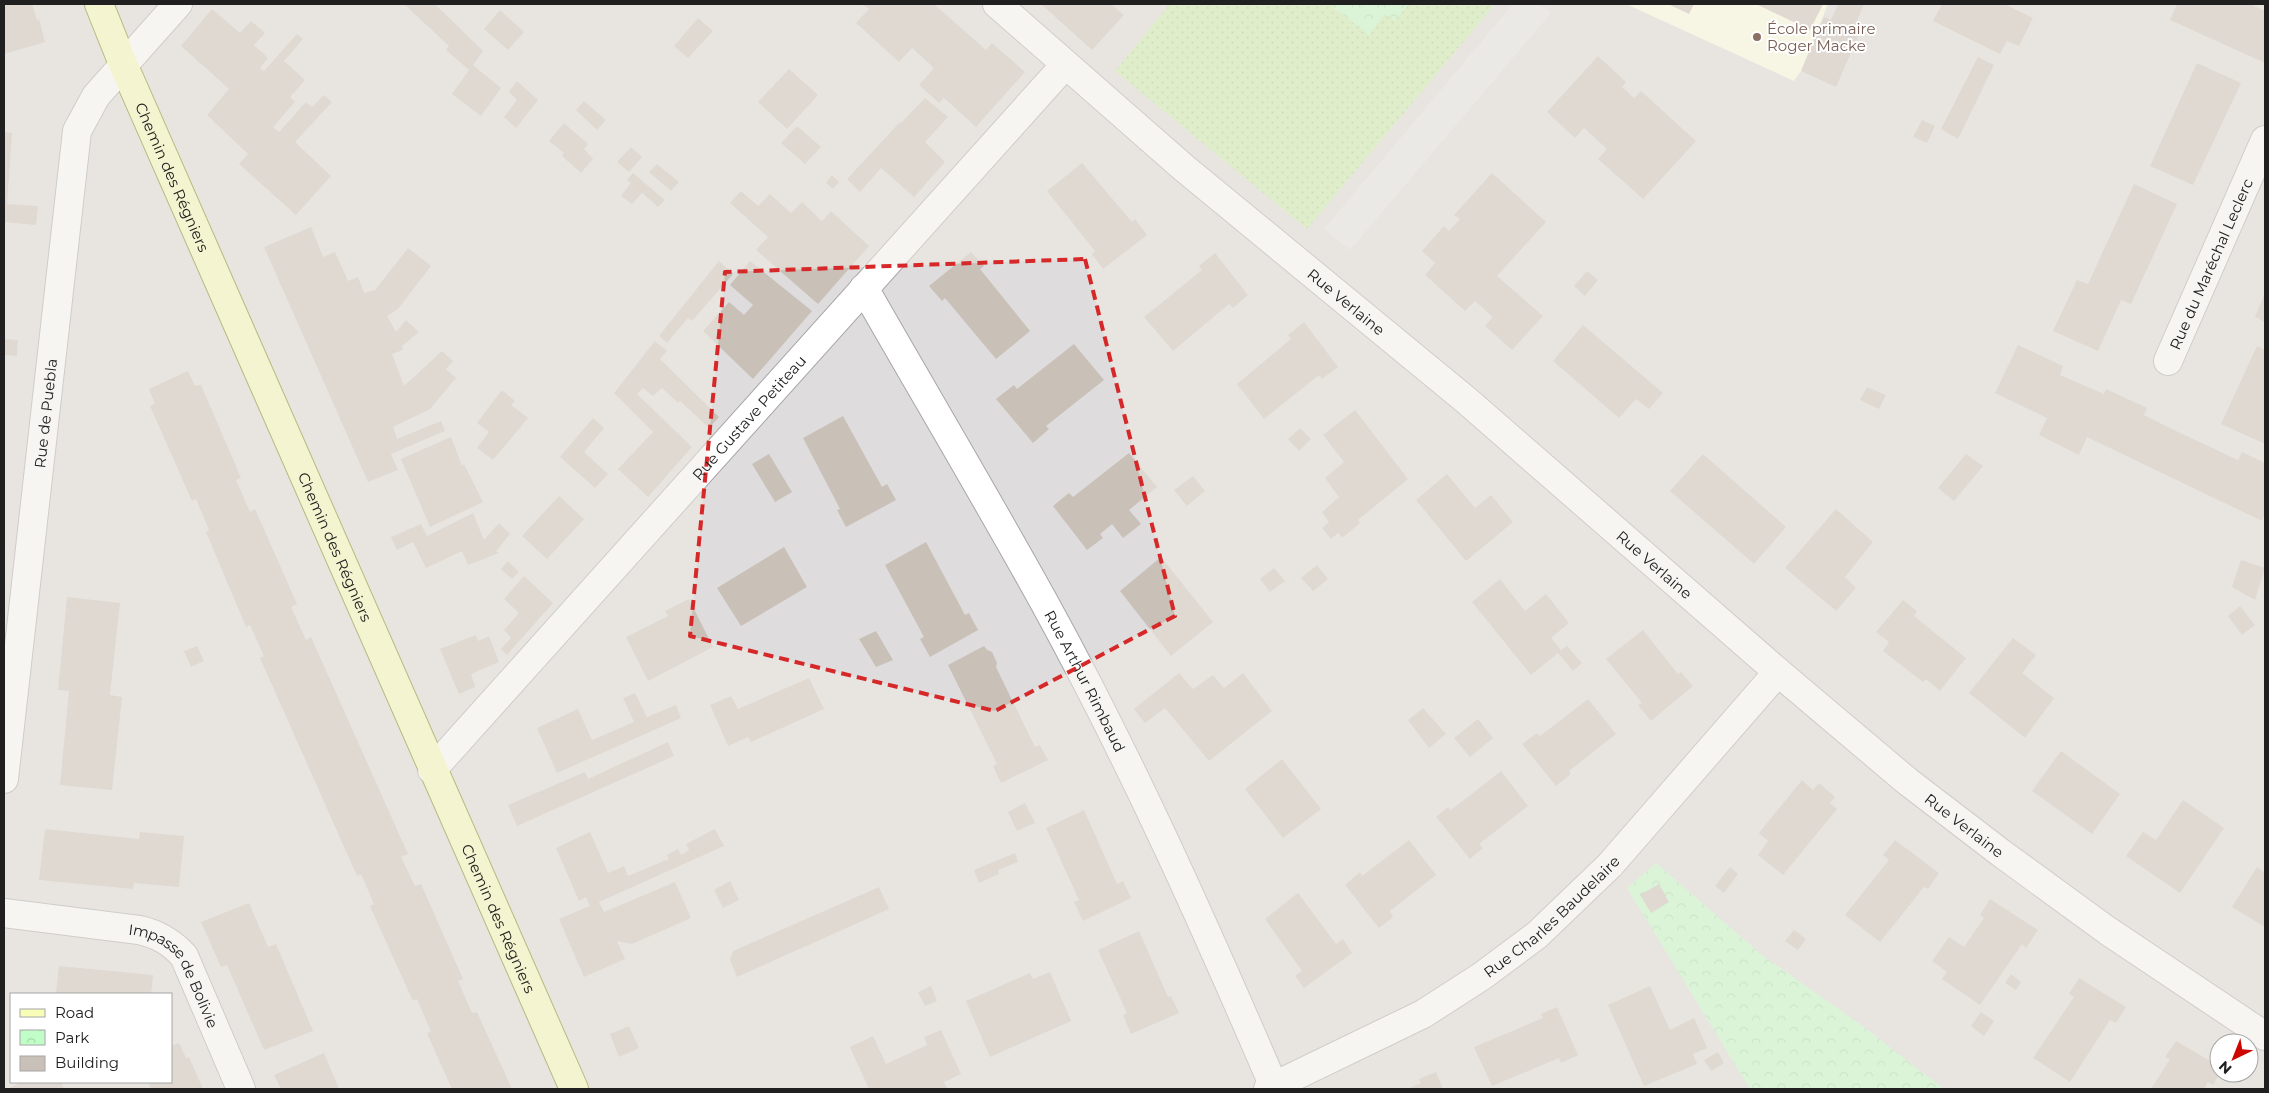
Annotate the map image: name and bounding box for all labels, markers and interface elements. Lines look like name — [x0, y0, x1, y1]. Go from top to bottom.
place label: École primaire Roger Macke — [1767, 19, 1875, 55]
marker: École primaire Roger Macke — [1751, 31, 1763, 43]
street label: Chemin des Régniers — [132, 99, 214, 255]
street label: Rue du Maréchal Leclerc — [2165, 175, 2256, 352]
street label: Rue Verlaine — [1304, 264, 1389, 339]
street label: Rue Gustave Petiteau — [688, 351, 810, 484]
street label: Rue de Puebla — [30, 358, 61, 469]
street label: Chemin des Régniers — [294, 469, 377, 624]
street label: Rue Verlaine — [1613, 526, 1696, 603]
street label: Rue Arthur Rimbaud — [1041, 607, 1130, 755]
street label: Rue Verlaine — [1921, 789, 2008, 861]
street label: Chemin des Régniers — [458, 841, 540, 996]
street label: Rue Charles Baudelaire — [1480, 852, 1623, 981]
street label: Impasse de Bolivie — [128, 919, 223, 1031]
legend — [10, 993, 172, 1083]
text: Road — [55, 1003, 94, 1022]
text: Park — [55, 1028, 89, 1047]
north arrow — [2209, 1033, 2259, 1083]
text: Building — [55, 1053, 119, 1072]
text: N — [2215, 1057, 2235, 1078]

